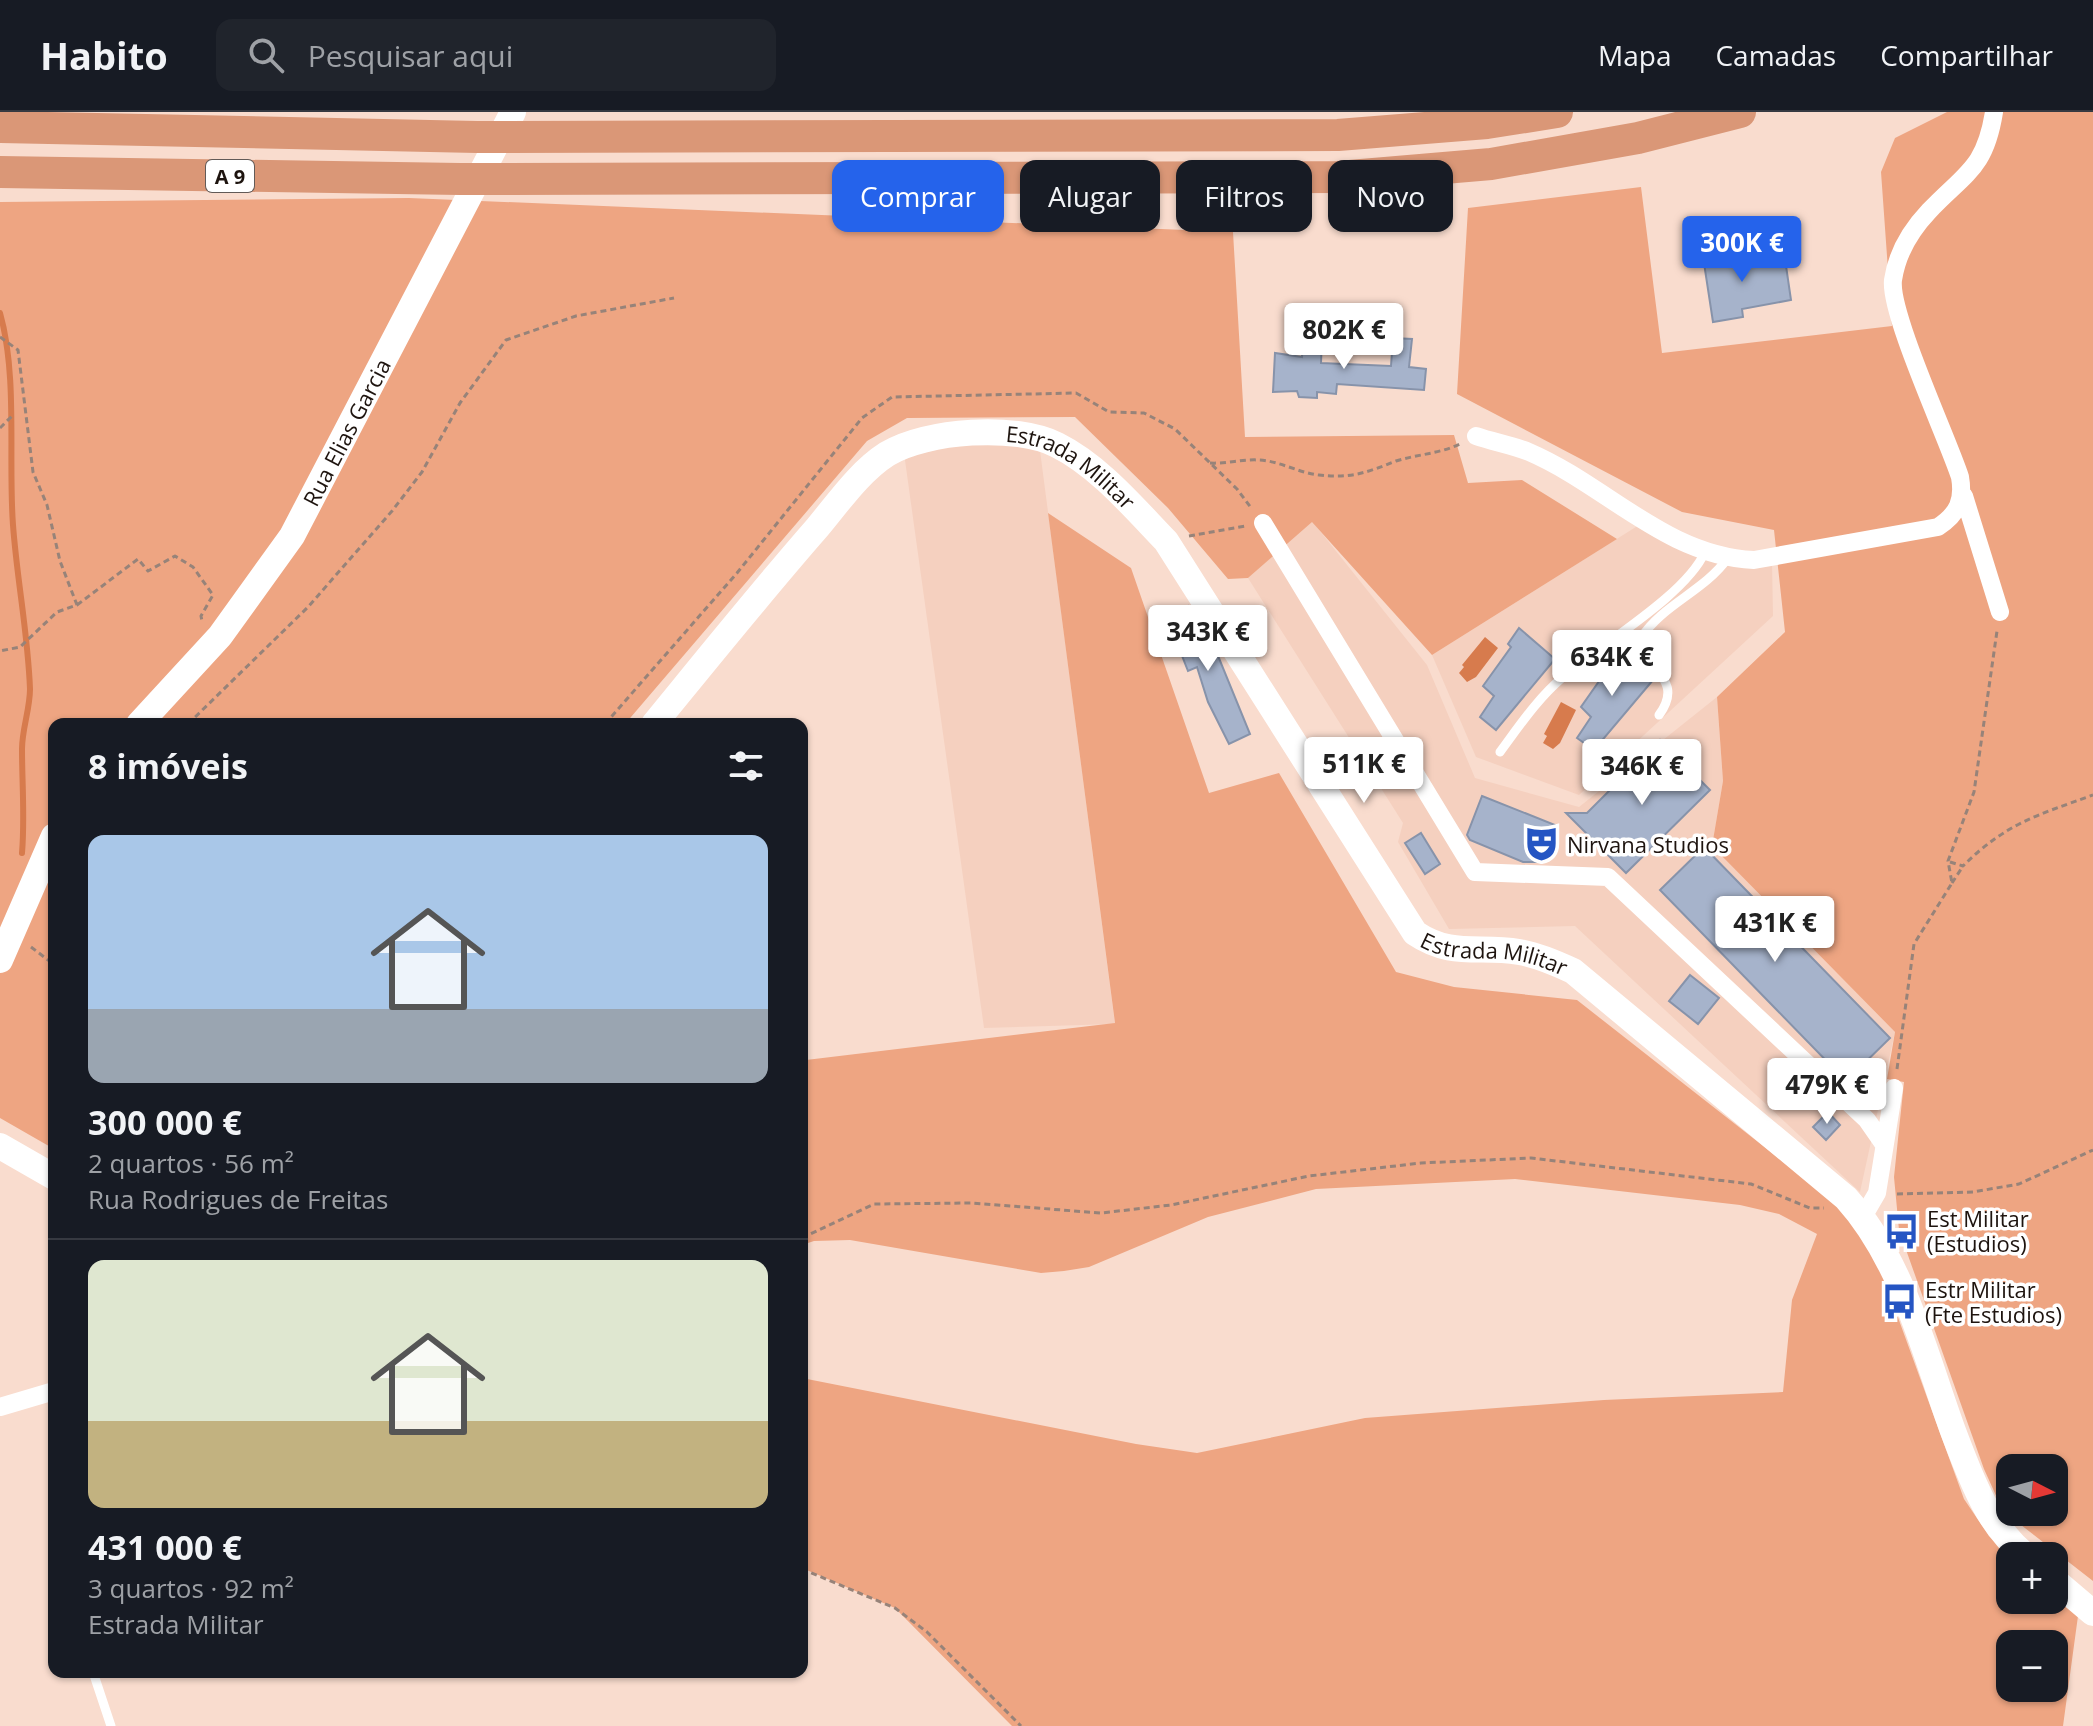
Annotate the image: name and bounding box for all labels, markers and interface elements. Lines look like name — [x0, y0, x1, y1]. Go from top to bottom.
search box — [216, 19, 776, 91]
text: Habito — [40, 29, 168, 81]
icon: search — [244, 33, 288, 77]
text: Pesquisar aqui — [308, 35, 513, 76]
text: Mapa — [1598, 36, 1671, 74]
text: Camadas — [1715, 36, 1836, 74]
text: Compartilhar — [1880, 36, 2053, 74]
road number: A 9 — [206, 160, 254, 192]
chip: Comprar — [832, 160, 1004, 232]
chip: Alugar — [1020, 160, 1160, 232]
chip: Filtros — [1176, 160, 1312, 232]
chip: Novo — [1328, 160, 1453, 232]
pin: 300K € — [1677, 216, 1807, 284]
text: 300K € — [1700, 224, 1784, 260]
pin: 802K € — [1279, 303, 1409, 371]
text: 802K € — [1302, 311, 1386, 347]
street label: Rua Elias Garcia — [295, 353, 397, 511]
street label: Estrada Militar — [1005, 418, 1142, 515]
pin: 343K € — [1143, 605, 1273, 673]
text: 343K € — [1166, 613, 1250, 649]
pin: 634K € — [1547, 630, 1677, 698]
text: 634K € — [1570, 638, 1654, 674]
pin: 511K € — [1299, 737, 1429, 805]
pin: 346K € — [1577, 739, 1707, 807]
text: 8 imóveis — [88, 743, 248, 789]
icon: filters — [724, 744, 768, 788]
text: 511K € — [1322, 745, 1406, 781]
text: 346K € — [1600, 747, 1684, 783]
theatre icon: Nirvana Studios — [1522, 825, 1560, 863]
place label: Nirvana Studios — [1567, 829, 1729, 859]
icon: home — [356, 887, 500, 1031]
pin: 431K € — [1710, 896, 1840, 964]
text: 431K € — [1733, 904, 1817, 940]
street label: Estrada Militar — [1416, 924, 1573, 982]
pin: 479K € — [1762, 1058, 1892, 1126]
text: 479K € — [1785, 1066, 1869, 1102]
text: 300 000 € — [88, 1099, 242, 1145]
text: 2 quartos · 56 m² — [88, 1145, 294, 1181]
text: Rua Rodrigues de Freitas — [88, 1181, 388, 1217]
place label: Est Militar (Estudios) — [1927, 1203, 2029, 1258]
bus stop icon: Est Militar (Estudios) — [1882, 1212, 1920, 1250]
place label: Estr Militar (Fte Estudios) — [1925, 1274, 2062, 1329]
bus stop icon: Estr Militar (Fte Estudios) — [1880, 1283, 1918, 1321]
icon: home — [356, 1312, 500, 1456]
north arrow — [1996, 1454, 2068, 1526]
map controls — [1996, 1454, 2068, 1702]
text: 431 000 € — [88, 1524, 242, 1570]
button: + — [1996, 1542, 2068, 1614]
text: 3 quartos · 92 m² — [88, 1570, 294, 1606]
text: Estrada Militar — [88, 1606, 264, 1642]
button: − — [1996, 1630, 2068, 1702]

